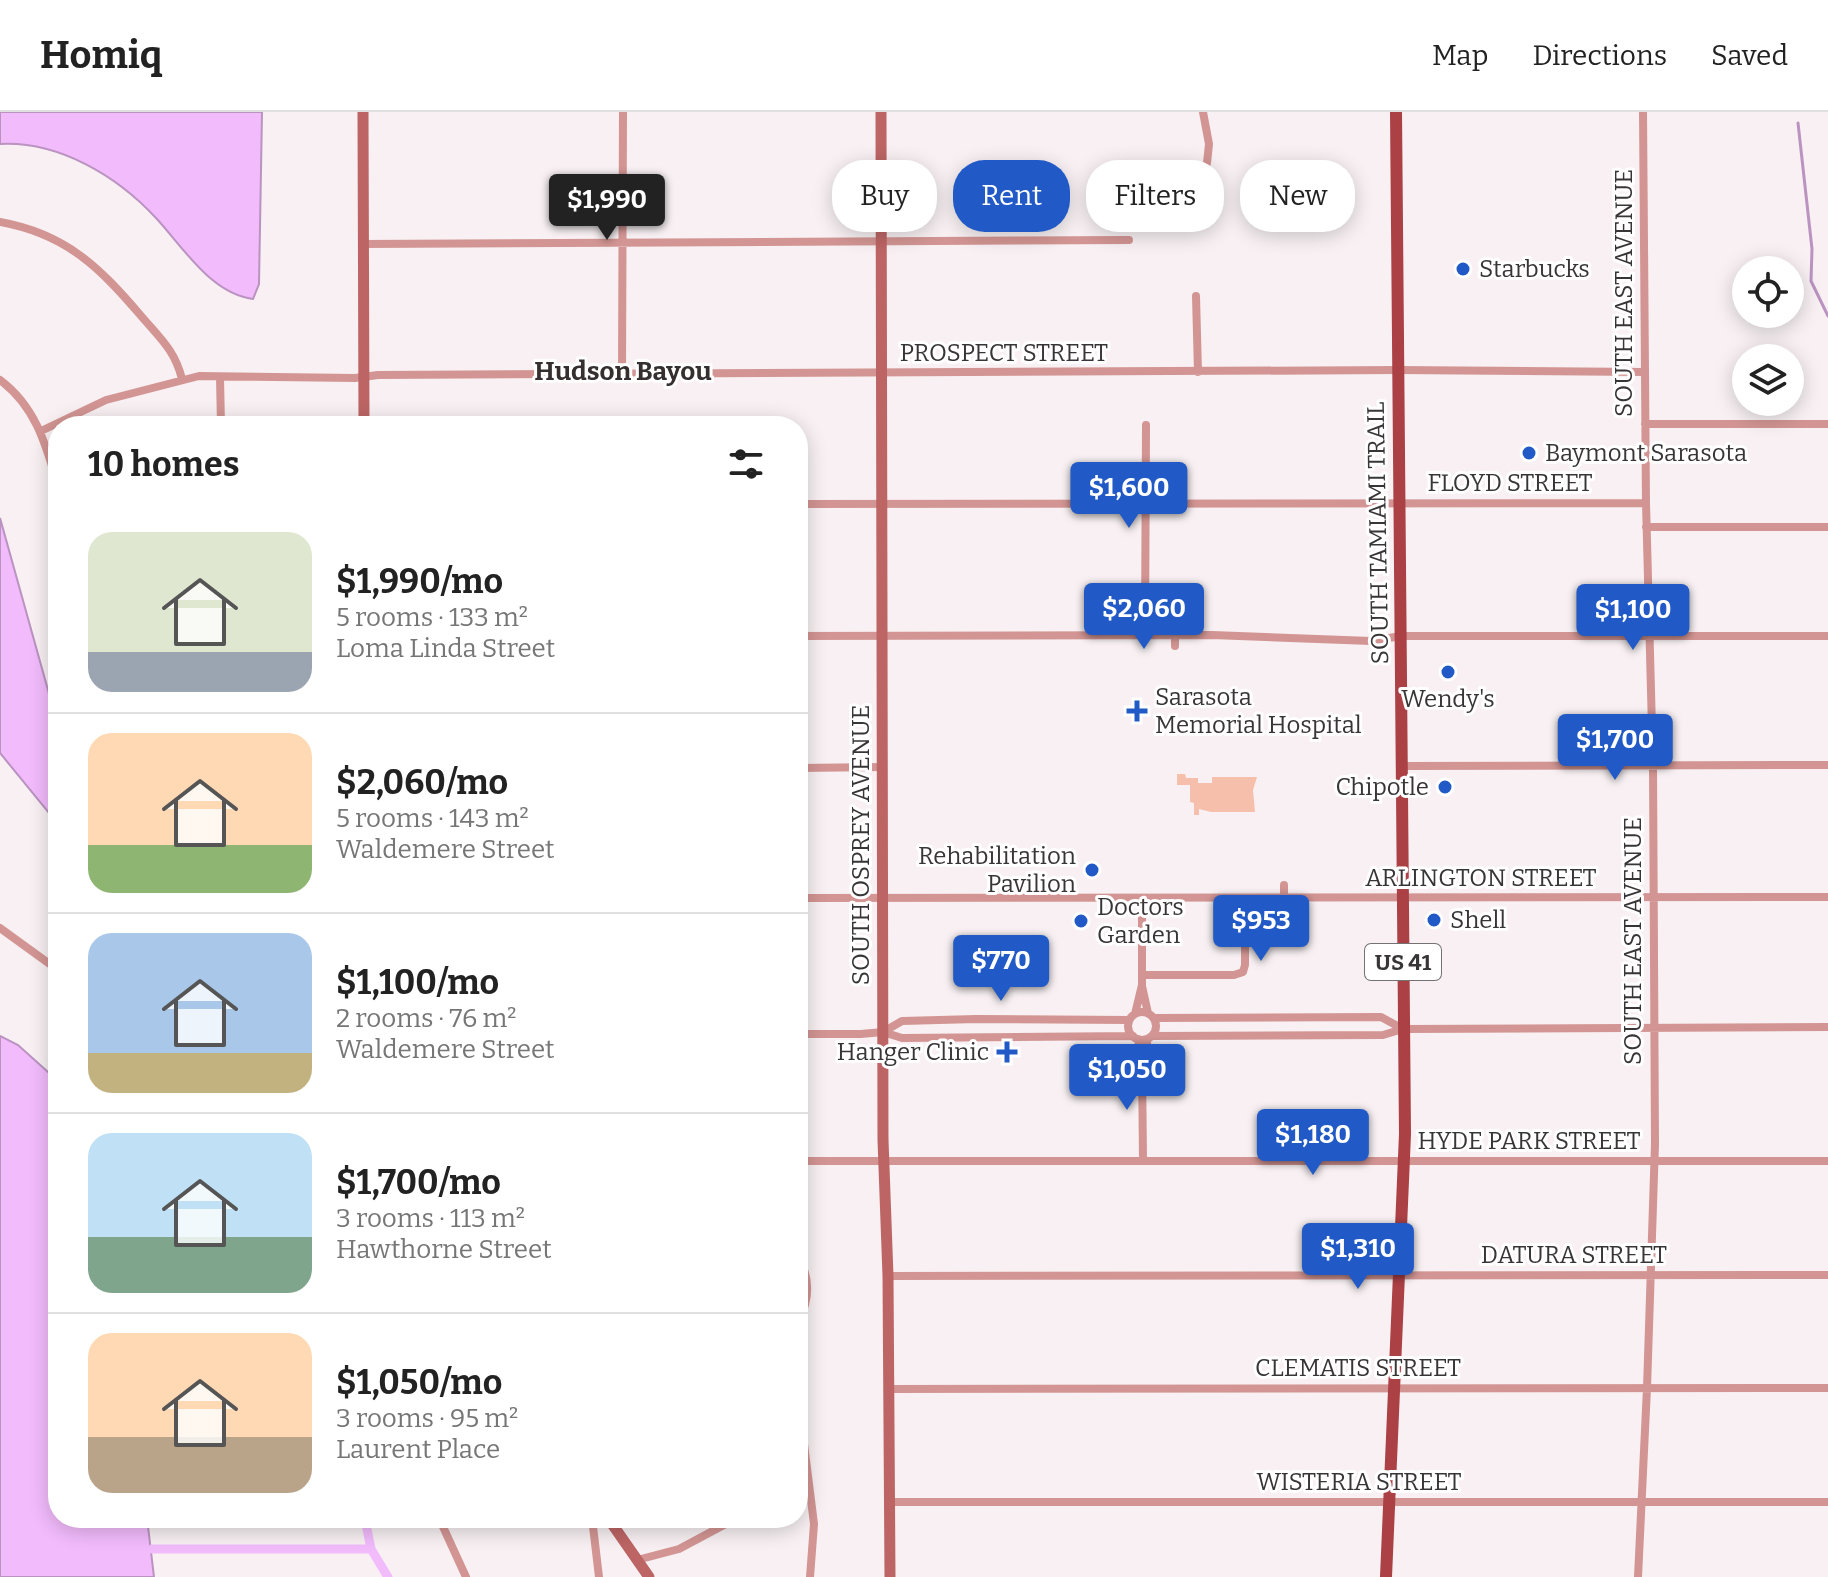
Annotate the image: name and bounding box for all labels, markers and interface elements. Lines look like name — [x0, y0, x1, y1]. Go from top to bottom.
text: Homiq — [40, 32, 162, 78]
text: Map — [1432, 39, 1488, 72]
text: Directions — [1532, 39, 1667, 72]
text: Saved — [1711, 39, 1788, 72]
chip: Buy — [832, 160, 937, 232]
chip: Rent — [953, 160, 1070, 232]
chip: Filters — [1086, 160, 1224, 232]
chip: New — [1240, 160, 1355, 232]
street label: SOUTH EAST AVENUE — [1610, 169, 1638, 417]
pin: $1,990 — [542, 174, 672, 242]
text: $1,990 — [567, 184, 647, 215]
place label: Starbucks — [1479, 255, 1590, 283]
map controls — [1732, 256, 1804, 416]
button: locate — [1732, 256, 1804, 328]
marker: Starbucks — [1454, 260, 1472, 278]
street label: PROSPECT STREET — [900, 339, 1108, 367]
button: layers — [1732, 344, 1804, 416]
district label: Hudson Bayou — [534, 356, 712, 387]
street label: SOUTH TAMIAMI TRAIL — [1362, 401, 1394, 665]
place label: Baymont Sarasota — [1545, 439, 1747, 467]
icon: filters — [724, 442, 768, 486]
text: 10 homes — [88, 444, 239, 485]
marker: Baymont Sarasota — [1520, 444, 1538, 462]
pin: $1,600 — [1064, 462, 1194, 530]
street label: FLOYD STREET — [1428, 469, 1592, 497]
text: $1,600 — [1088, 472, 1170, 503]
text: $1,990/mo — [336, 561, 503, 602]
icon: home — [152, 564, 248, 660]
pin: $2,060 — [1079, 583, 1209, 651]
pin: $1,100 — [1568, 584, 1698, 652]
text: $2,060 — [1102, 593, 1186, 624]
text: $1,100 — [1594, 594, 1672, 625]
text: 5 rooms · 133 m² — [336, 602, 528, 633]
text: Loma Linda Street — [336, 633, 555, 664]
marker: Wendy's — [1439, 663, 1457, 681]
place label: Sarasota Memorial Hospital — [1155, 683, 1362, 739]
place label: Wendy's — [1401, 685, 1495, 713]
marker: Sarasota Memorial Hospital — [1126, 700, 1148, 722]
street label: SOUTH OSPREY AVENUE — [847, 705, 875, 985]
pin: $1,700 — [1550, 714, 1680, 782]
text: $1,700 — [1576, 724, 1654, 755]
text: $2,060/mo — [336, 762, 508, 803]
icon: home — [152, 765, 248, 861]
place label: Chipotle — [1336, 773, 1429, 801]
marker: Chipotle — [1436, 778, 1454, 796]
text: 5 rooms · 143 m² — [336, 803, 529, 834]
street label: SOUTH EAST AVENUE — [1619, 817, 1647, 1065]
text: Waldemere Street — [336, 834, 555, 865]
place label: Rehabilitation Pavilion — [918, 842, 1076, 898]
marker: Rehabilitation Pavilion — [1083, 861, 1101, 879]
street label: ARLINGTON STREET — [1365, 864, 1597, 892]
place label: Doctors Garden — [1097, 893, 1184, 949]
pin: $953 — [1214, 895, 1308, 963]
text: $953 — [1231, 905, 1291, 936]
place label: Shell — [1450, 906, 1506, 934]
marker: Shell — [1425, 911, 1443, 929]
marker: Doctors Garden — [1072, 912, 1090, 930]
pin: $770 — [954, 935, 1048, 1003]
road number: US 41 — [1365, 944, 1441, 980]
text: $770 — [971, 945, 1031, 976]
text: $1,100/mo — [336, 962, 499, 1003]
icon: home — [152, 965, 248, 1061]
text: 2 rooms · 76 m² — [336, 1003, 516, 1034]
text: Waldemere Street — [336, 1034, 555, 1065]
place label: Hanger Clinic — [837, 1038, 989, 1066]
marker: Hanger Clinic — [996, 1041, 1018, 1063]
pin: $1,050 — [1062, 1044, 1192, 1112]
text: $1,050 — [1087, 1054, 1167, 1085]
pin: $1,180 — [1248, 1109, 1378, 1177]
text: $1,180 — [1275, 1119, 1351, 1150]
street label: HYDE PARK STREET — [1418, 1127, 1640, 1155]
text: $1,700/mo — [336, 1162, 501, 1203]
icon: home — [152, 1165, 248, 1261]
text: 3 rooms · 113 m² — [336, 1203, 525, 1234]
pin: $1,310 — [1293, 1223, 1423, 1291]
text: $1,310 — [1320, 1233, 1396, 1264]
text: Hawthorne Street — [336, 1234, 552, 1265]
street label: DATURA STREET — [1481, 1241, 1667, 1269]
street label: CLEMATIS STREET — [1255, 1354, 1461, 1382]
text: $1,050/mo — [336, 1362, 502, 1403]
icon: home — [152, 1365, 248, 1461]
text: 3 rooms · 95 m² — [336, 1403, 518, 1434]
text: Laurent Place — [336, 1434, 500, 1465]
street label: WISTERIA STREET — [1256, 1468, 1462, 1496]

